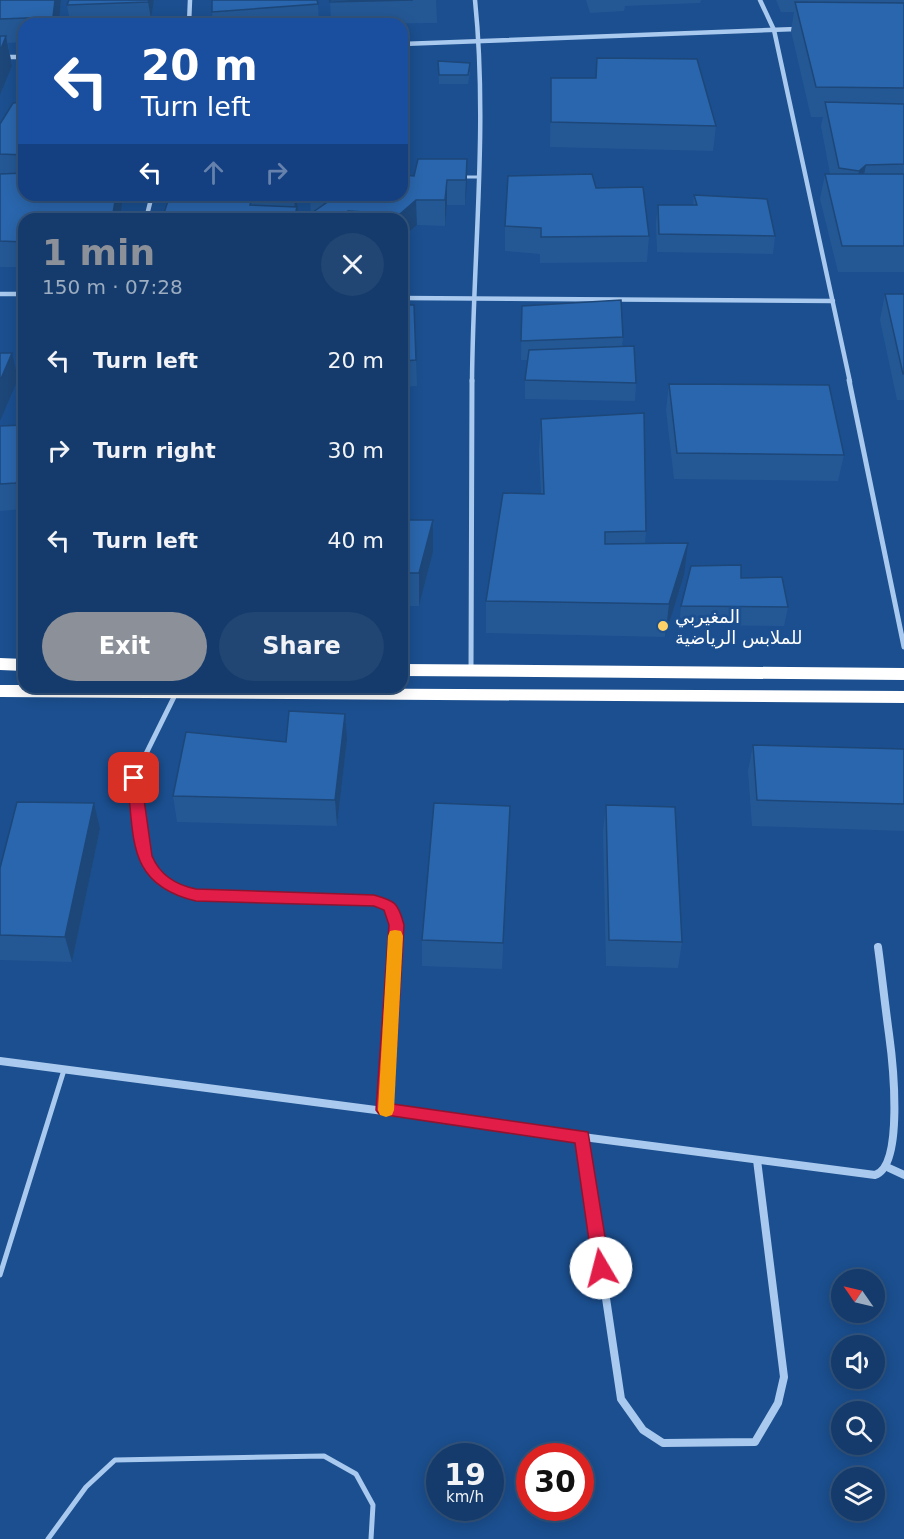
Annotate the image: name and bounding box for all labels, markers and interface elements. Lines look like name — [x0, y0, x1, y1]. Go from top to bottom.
text: 20 m — [141, 41, 258, 90]
icon: left — [42, 42, 120, 120]
text: Turn left — [141, 91, 251, 122]
icon: left — [134, 156, 167, 189]
icon: ahead — [197, 156, 230, 189]
icon: right — [260, 156, 293, 189]
text: 1 min — [42, 232, 155, 273]
button: close — [321, 233, 384, 296]
text: 150 m · 07:28 — [42, 275, 183, 299]
icon: left — [42, 344, 75, 377]
text: Turn left — [93, 348, 198, 373]
text: 20 m — [328, 348, 384, 373]
icon: right — [42, 434, 75, 467]
text: Turn right — [93, 438, 216, 463]
text: 30 m — [328, 438, 384, 463]
icon: left — [42, 524, 75, 557]
text: Turn left — [93, 528, 198, 553]
text: 40 m — [328, 528, 384, 553]
place label: المغيربي للملابس الرياضية — [675, 606, 803, 649]
button: Exit — [42, 612, 207, 681]
button: Share — [219, 612, 384, 681]
marker: المغيربي للملابس الرياضية — [656, 619, 670, 633]
pin — [108, 752, 159, 803]
icon: arrive — [117, 761, 150, 794]
position arrow — [569, 1236, 633, 1300]
north arrow — [831, 1269, 885, 1323]
map controls — [831, 1269, 885, 1521]
button: sound — [831, 1335, 885, 1389]
button: search — [831, 1401, 885, 1455]
speed limit sign: 30 — [516, 1443, 594, 1521]
text: 19 — [444, 1457, 486, 1492]
button: layers — [831, 1467, 885, 1521]
text: km/h — [446, 1488, 484, 1506]

